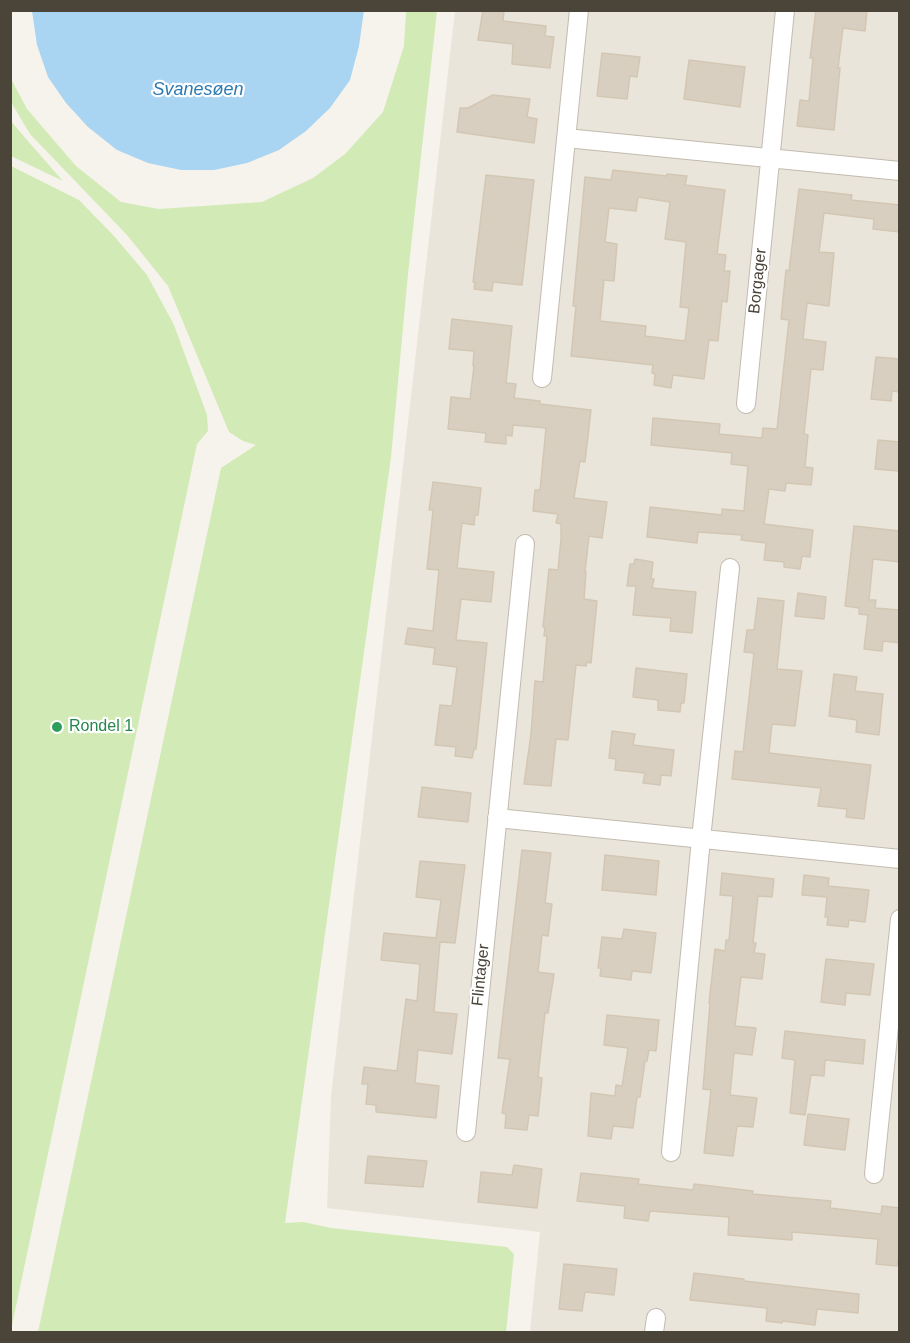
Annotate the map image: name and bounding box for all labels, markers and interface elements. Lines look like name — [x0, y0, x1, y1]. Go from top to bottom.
water label: Svanesøen — [152, 79, 244, 101]
street label: Borgager — [745, 247, 771, 315]
place label: Rondel 1 — [69, 717, 133, 737]
marker: Rondel 1 — [50, 720, 64, 734]
street label: Flintager — [468, 943, 494, 1007]

